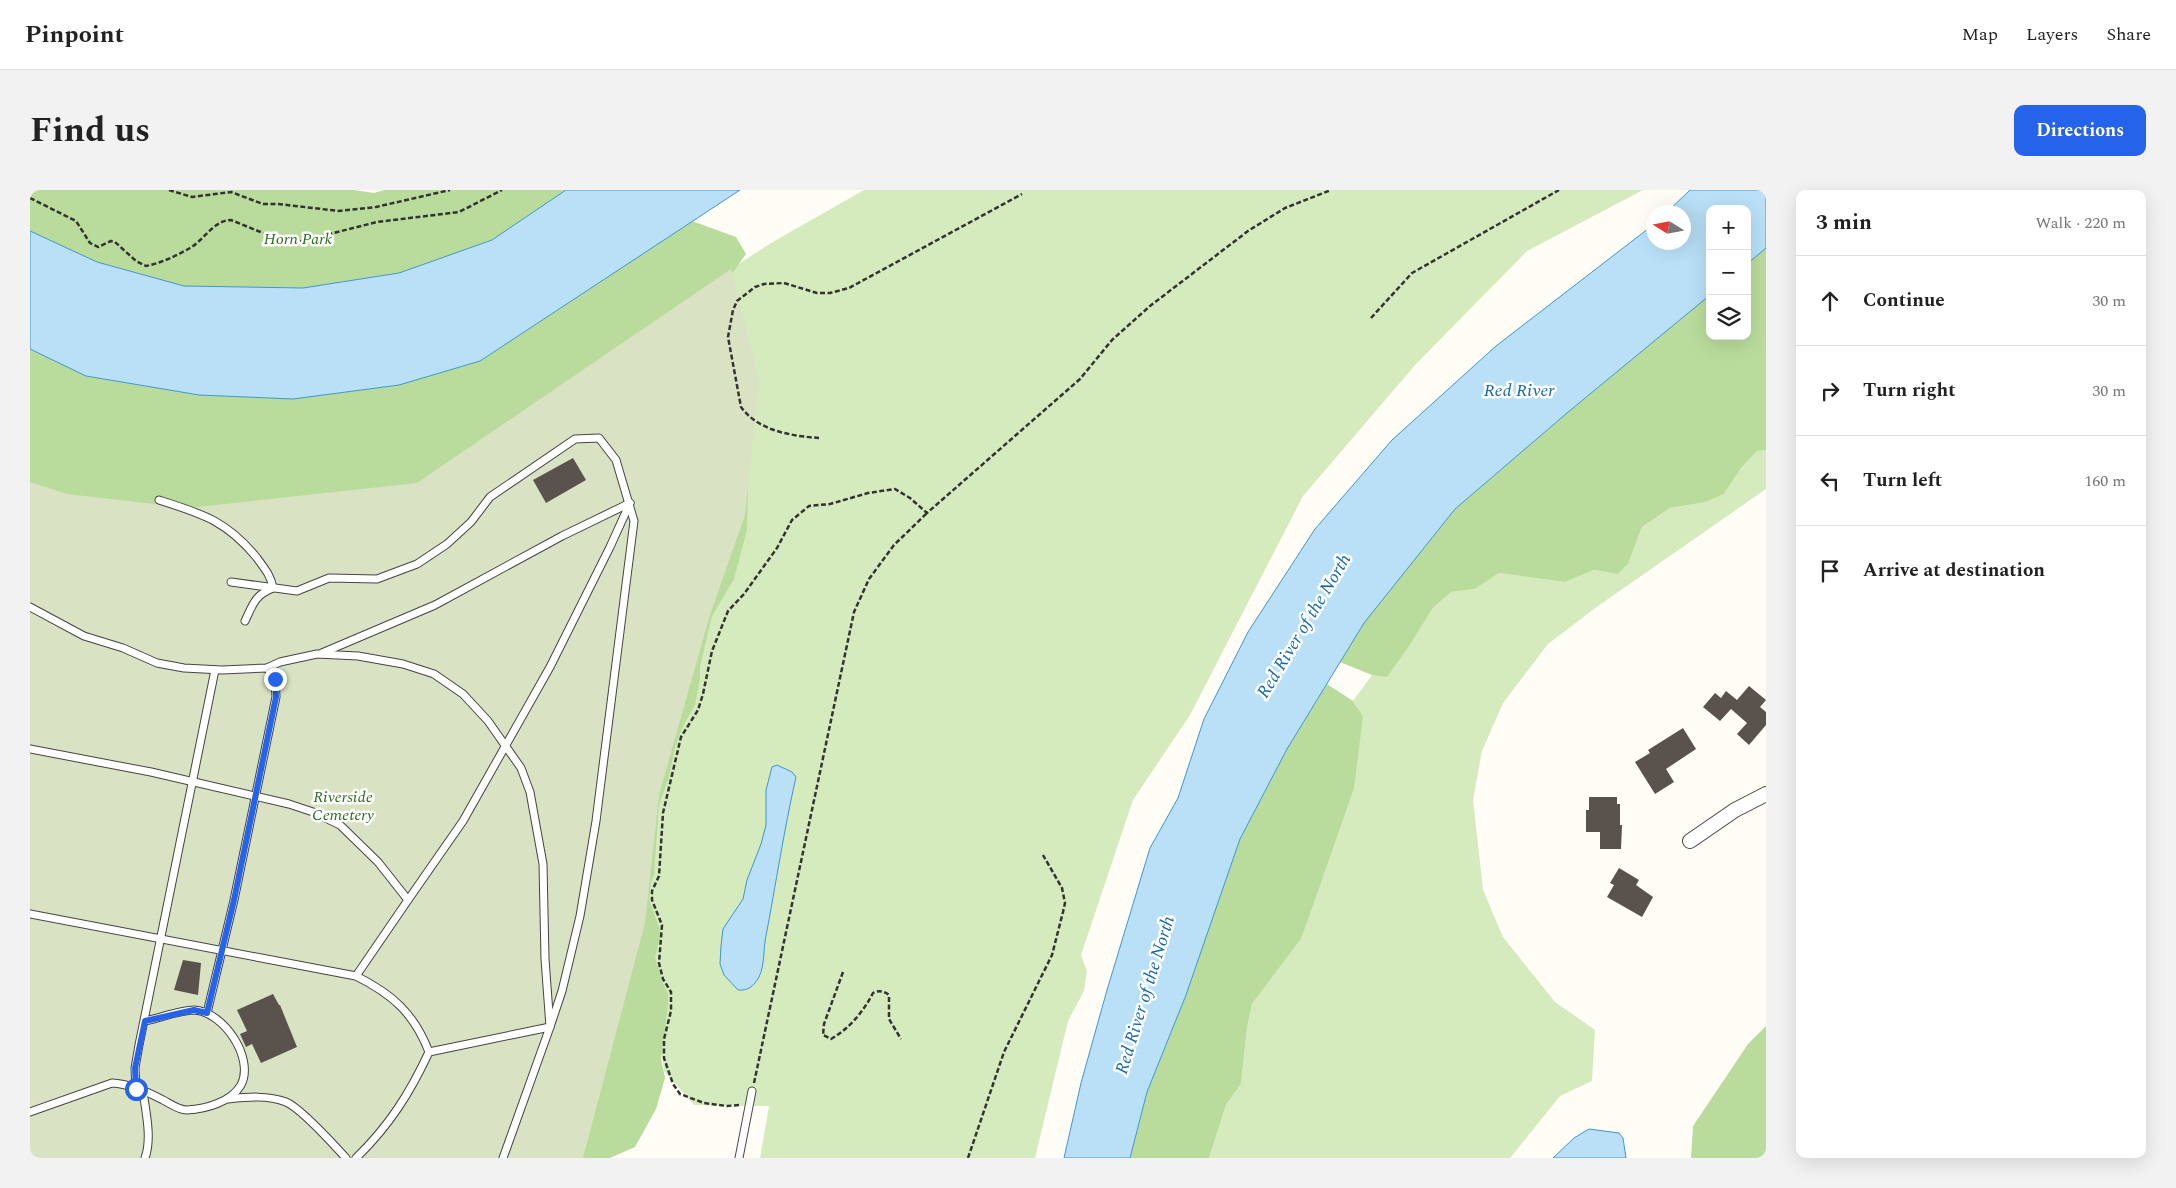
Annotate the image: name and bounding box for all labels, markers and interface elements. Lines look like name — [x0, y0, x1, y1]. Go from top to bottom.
text: Pinpoint — [25, 17, 124, 53]
text: Map — [1962, 21, 1998, 48]
text: Layers — [2026, 21, 2078, 48]
text: Share — [2106, 21, 2151, 48]
text: Find us — [30, 104, 150, 157]
button: Directions — [2014, 105, 2146, 156]
north arrow — [1646, 205, 1691, 250]
map controls — [1706, 205, 1751, 340]
button: + — [1706, 205, 1751, 250]
text: 3 min — [1816, 207, 1872, 239]
text: Walk · 220 m — [2035, 211, 2126, 235]
park label: Horn Park — [264, 227, 333, 251]
button: − — [1706, 250, 1751, 295]
text: Continue — [1863, 286, 1945, 315]
icon: ahead — [1816, 287, 1844, 315]
text: 30 m — [2092, 289, 2126, 313]
button: layers — [1706, 295, 1751, 340]
text: Turn right — [1863, 376, 1956, 405]
water label: Red River — [1484, 377, 1555, 404]
icon: right — [1816, 377, 1844, 405]
text: 30 m — [2092, 379, 2126, 403]
text: Turn left — [1863, 466, 1942, 495]
icon: left — [1816, 467, 1844, 495]
text: 160 m — [2084, 469, 2126, 493]
water label: Red River of the North — [1250, 549, 1358, 703]
text: Arrive at destination — [1863, 556, 2045, 585]
icon: arrive — [1816, 557, 1844, 585]
route end — [264, 668, 287, 691]
park label: Riverside Cemetery — [312, 785, 374, 827]
water label: Red River of the North — [1108, 912, 1182, 1078]
route start — [125, 1078, 148, 1101]

